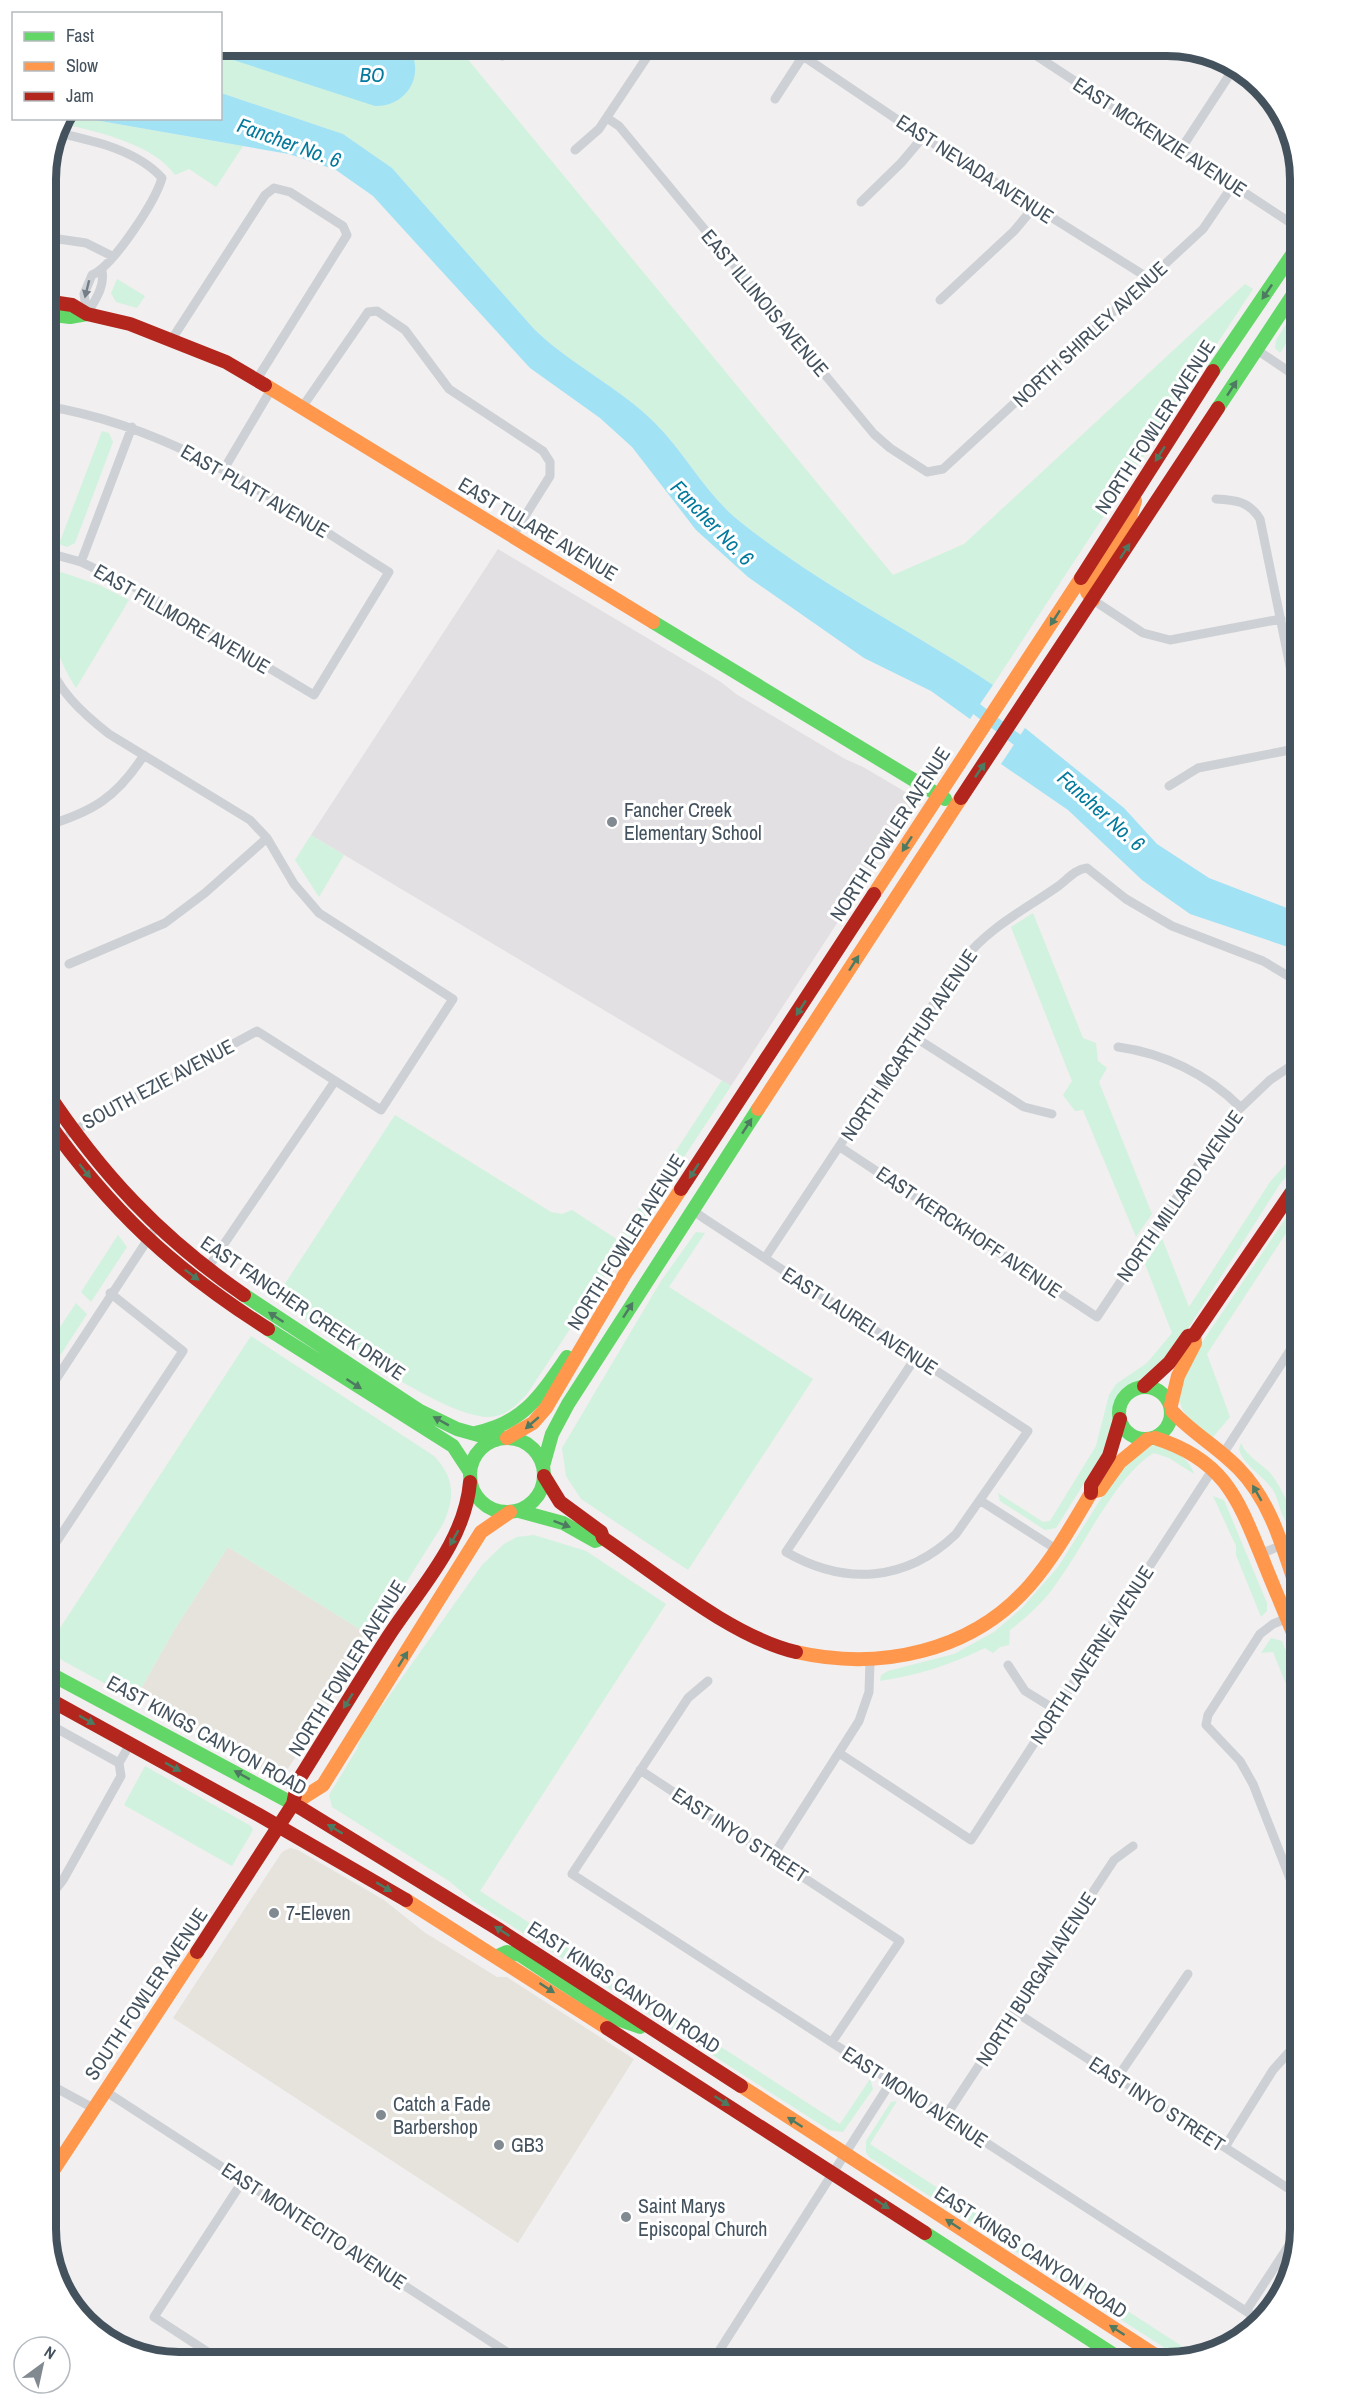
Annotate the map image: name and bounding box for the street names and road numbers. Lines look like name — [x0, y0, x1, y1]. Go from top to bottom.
street label: EAST MCKENZIE AVENUE — [1068, 70, 1252, 203]
street label: EAST NEVADA AVENUE — [891, 108, 1059, 230]
street label: EAST ILLINOIS AVENUE — [696, 223, 835, 382]
street label: NORTH SHIRLEY AVENUE — [1006, 255, 1173, 413]
street label: NORTH FOWLER AVENUE — [1088, 334, 1221, 519]
street label: EAST PLATT AVENUE — [176, 437, 334, 544]
street label: EAST TULARE AVENUE — [454, 470, 623, 587]
street label: EAST FILLMORE AVENUE — [89, 557, 275, 680]
street label: NORTH FOWLER AVENUE — [823, 741, 956, 926]
street label: NORTH MCARTHUR AVENUE — [834, 943, 983, 1146]
street label: SOUTH EZIE AVENUE — [77, 1032, 238, 1135]
street label: NORTH MILLARD AVENUE — [1110, 1105, 1249, 1287]
street label: NORTH FOWLER AVENUE — [560, 1149, 691, 1335]
street label: EAST KERCKHOFF AVENUE — [871, 1159, 1067, 1304]
street label: EAST FANCHER CREEK DRIVE — [196, 1229, 411, 1386]
street label: EAST LAUREL AVENUE — [777, 1260, 943, 1381]
street label: NORTH LAVERNE AVENUE — [1024, 1560, 1160, 1749]
street label: NORTH FOWLER AVENUE — [281, 1575, 412, 1761]
street label: EAST KINGS CANYON ROAD — [102, 1668, 312, 1801]
street label: EAST INYO STREET — [667, 1781, 813, 1889]
street label: NORTH BURGAN AVENUE — [969, 1886, 1102, 2071]
street label: SOUTH FOWLER AVENUE — [78, 1902, 213, 2085]
street label: EAST KINGS CANYON ROAD — [523, 1914, 726, 2059]
street label: EAST MONO AVENUE — [837, 2039, 993, 2154]
street label: EAST INYO STREET — [1084, 2050, 1230, 2158]
street label: EAST MONTECITO AVENUE — [217, 2156, 412, 2295]
street label: EAST KINGS CANYON ROAD — [930, 2179, 1133, 2324]

